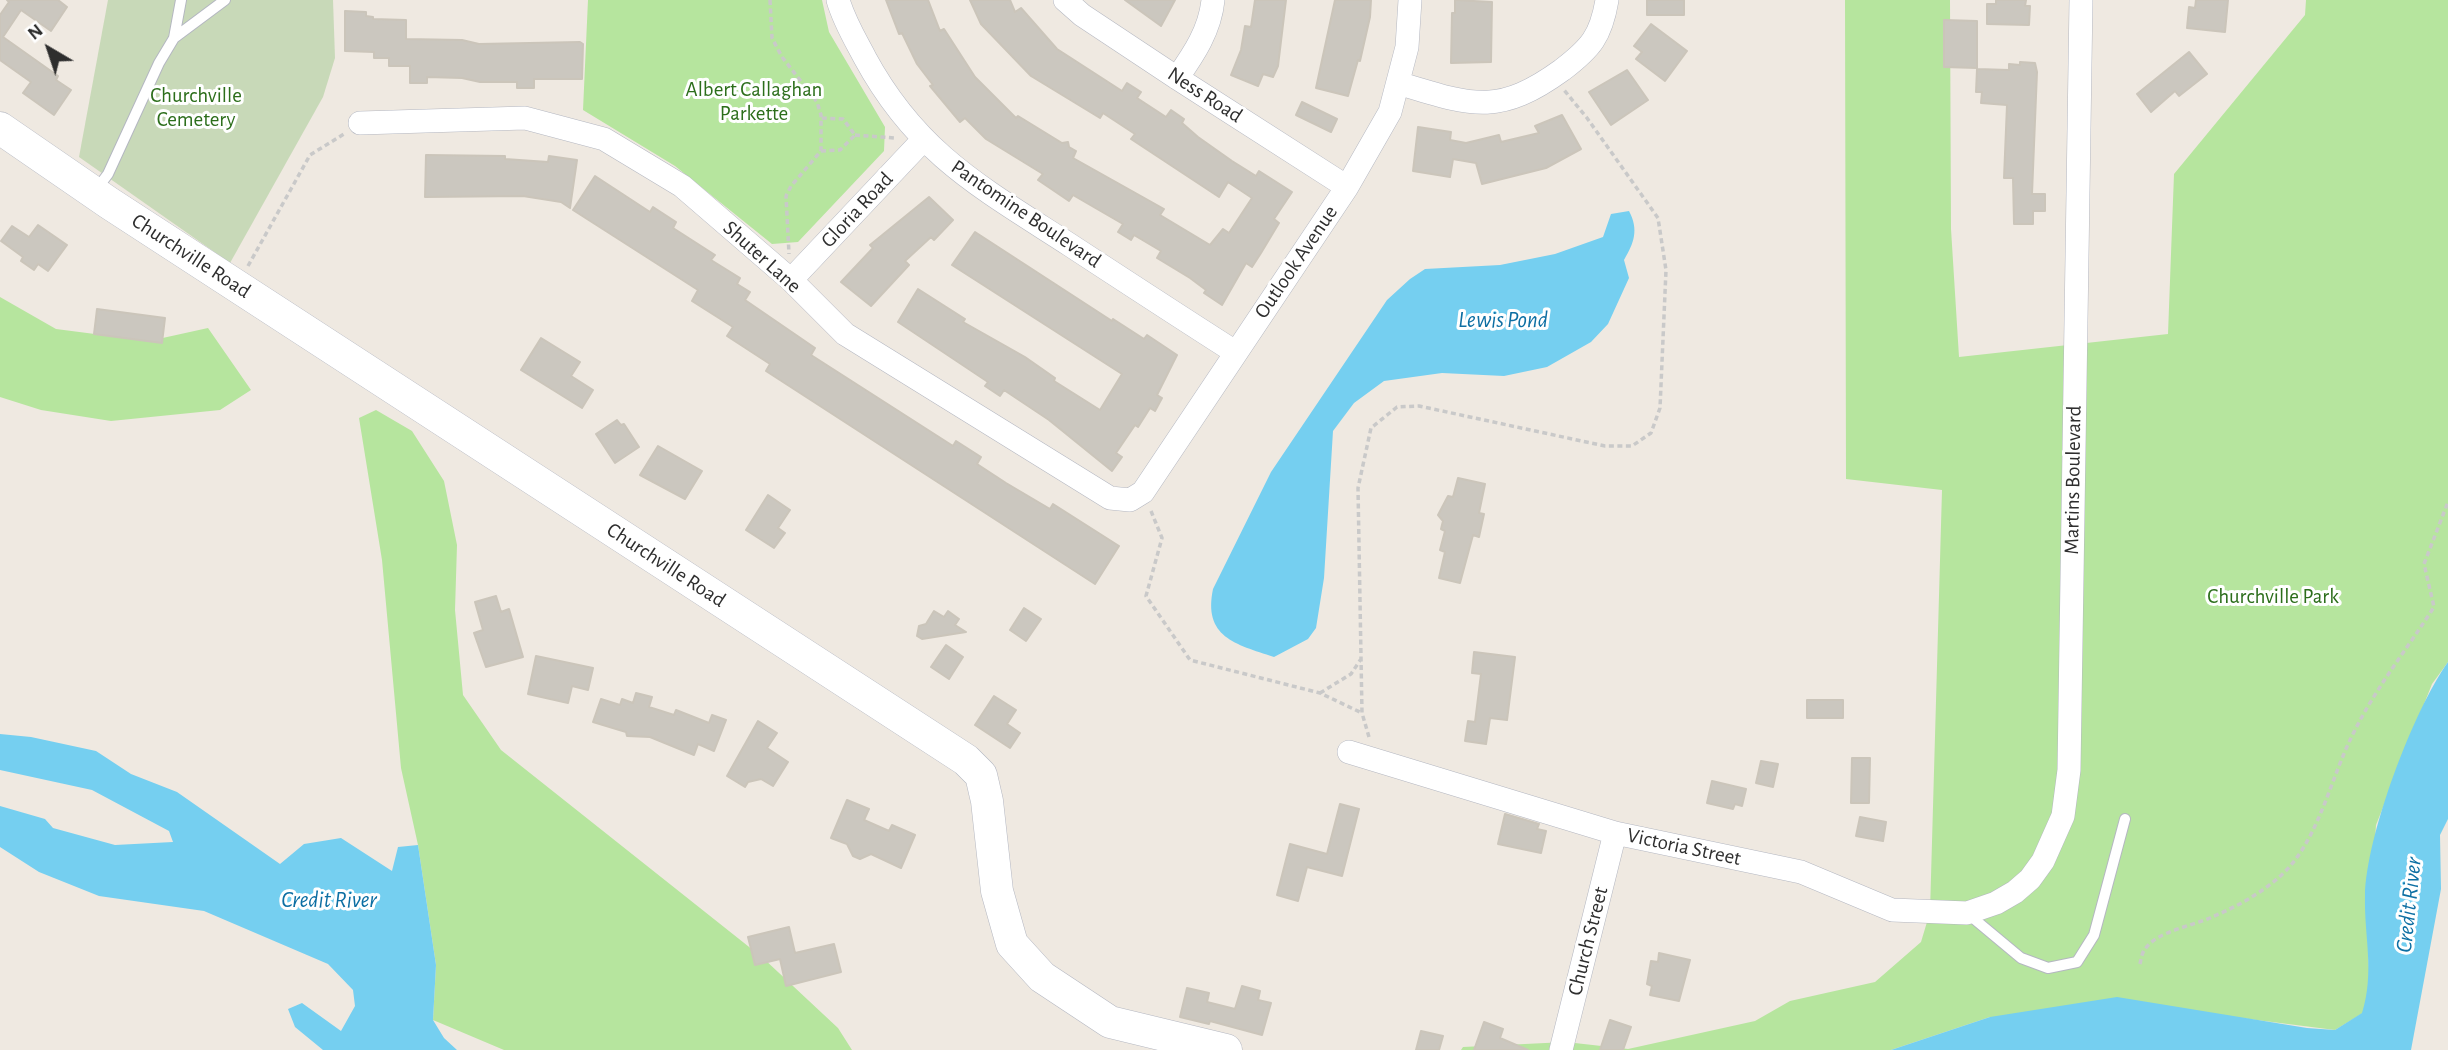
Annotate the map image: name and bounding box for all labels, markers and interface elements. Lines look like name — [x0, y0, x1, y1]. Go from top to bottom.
north arrow — [14, 14, 84, 84]
text: N — [24, 21, 47, 44]
street label: Ness Road — [1163, 61, 1247, 129]
park label: Albert Callaghan Parkette — [686, 77, 822, 127]
park label: Churchville Cemetery — [150, 83, 242, 133]
street label: Pantomine Boulevard — [946, 154, 1106, 274]
street label: Gloria Road — [816, 167, 898, 253]
street label: Outlook Avenue — [1249, 201, 1343, 323]
street label: Churchville Road — [127, 208, 255, 304]
street label: Shuter Lane — [718, 215, 806, 299]
water label: Lewis Pond — [1458, 306, 1548, 334]
street label: Martins Boulevard — [2059, 405, 2087, 555]
street label: Churchville Road — [602, 517, 730, 613]
park label: Churchville Park — [2207, 584, 2339, 610]
street label: Victoria Street — [1625, 823, 1743, 871]
water label: Credit River — [2390, 856, 2428, 954]
street label: Church Street — [1562, 884, 1614, 998]
water label: Credit River — [281, 886, 377, 914]

